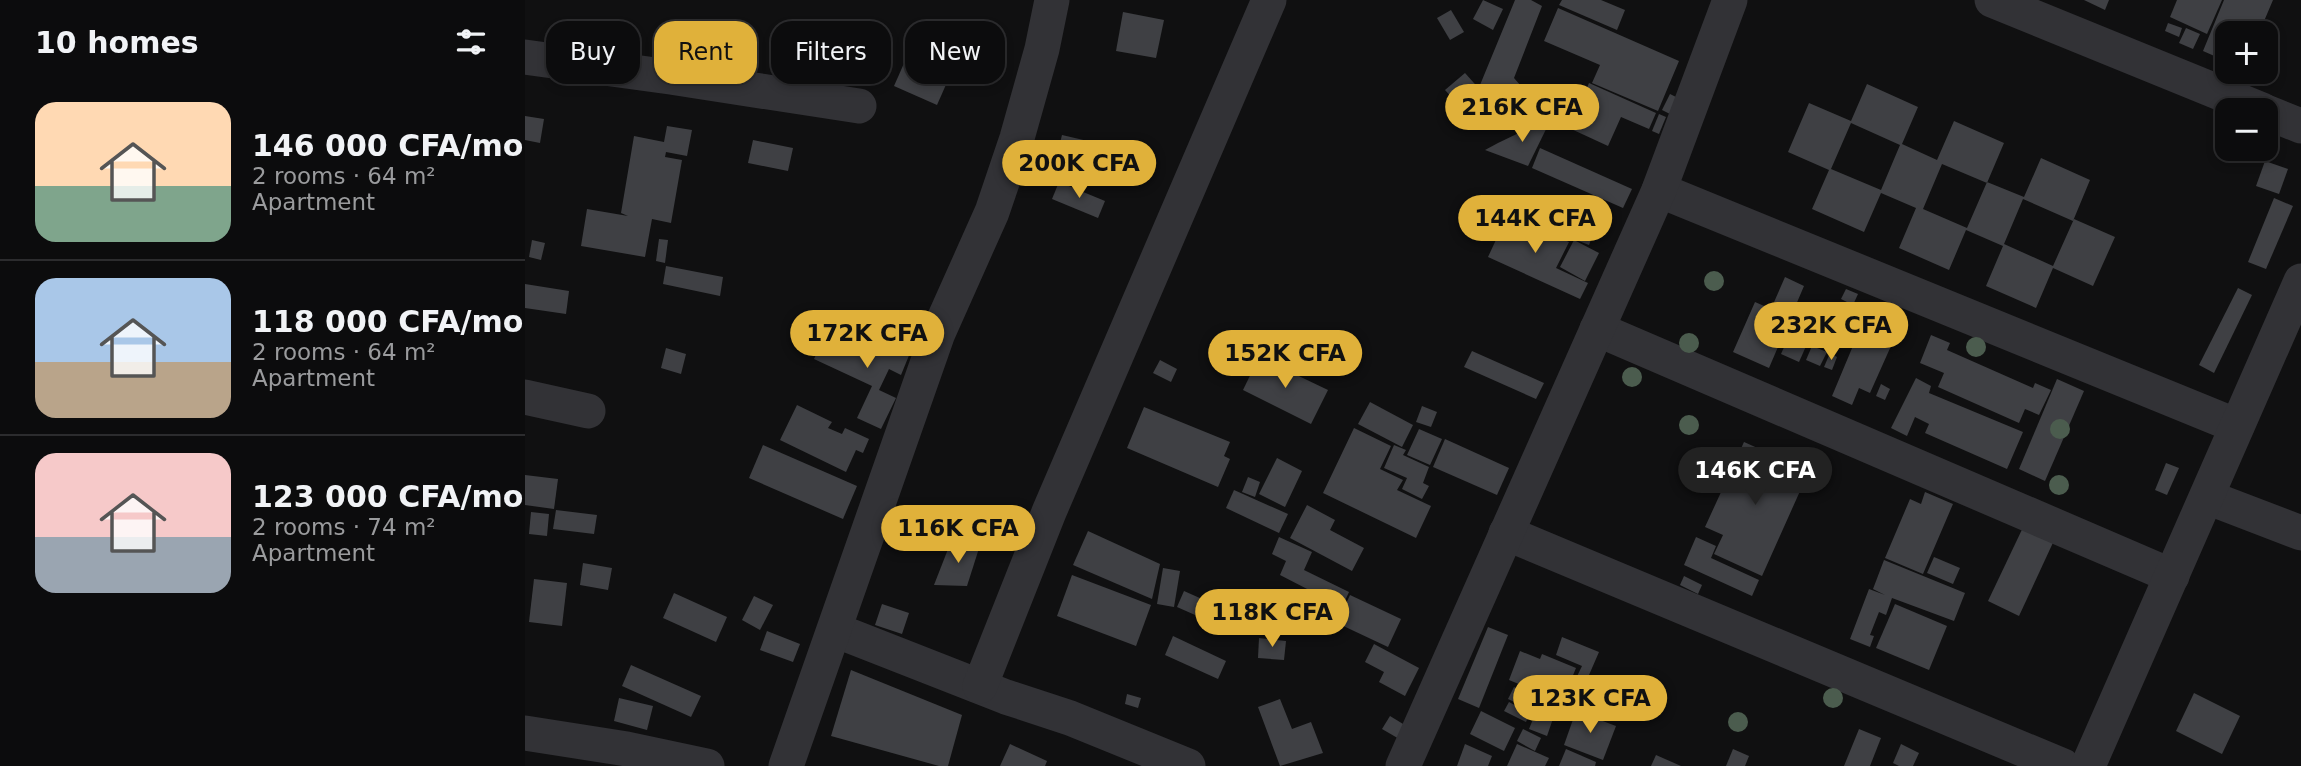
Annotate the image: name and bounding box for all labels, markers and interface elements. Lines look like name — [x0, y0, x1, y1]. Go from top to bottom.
chip: Buy — [546, 21, 640, 84]
chip: Rent — [654, 21, 757, 84]
chip: Filters — [771, 21, 891, 84]
chip: New — [905, 21, 1005, 84]
map controls — [2215, 21, 2278, 161]
button: + — [2215, 21, 2278, 84]
icon: filters — [452, 23, 490, 61]
text: 10 homes — [35, 25, 199, 60]
pin: 216K CFA — [1450, 85, 1594, 144]
text: 216K CFA — [1461, 94, 1583, 120]
button: − — [2215, 98, 2278, 161]
text: 146 000 CFA/mo — [252, 128, 523, 163]
icon: home — [91, 130, 175, 214]
pin: 200K CFA — [1007, 140, 1151, 200]
text: 200K CFA — [1018, 150, 1140, 176]
text: 2 rooms · 64 m² — [252, 163, 436, 189]
text: Apartment — [252, 189, 375, 215]
pin: 144K CFA — [1463, 196, 1607, 255]
text: 144K CFA — [1474, 205, 1596, 231]
pin: 232K CFA — [1759, 302, 1903, 362]
text: 118 000 CFA/mo — [252, 304, 523, 339]
icon: home — [91, 306, 175, 390]
pin: 172K CFA — [795, 310, 939, 370]
text: 232K CFA — [1770, 312, 1892, 338]
text: 172K CFA — [806, 320, 928, 346]
pin: 152K CFA — [1213, 330, 1357, 390]
text: 2 rooms · 64 m² — [252, 339, 436, 365]
text: 152K CFA — [1224, 340, 1346, 366]
text: Apartment — [252, 365, 375, 391]
pin: 146K CFA — [1683, 448, 1827, 507]
text: 146K CFA — [1694, 457, 1816, 483]
text: 123 000 CFA/mo — [252, 479, 523, 514]
icon: home — [91, 481, 175, 565]
pin: 116K CFA — [886, 505, 1030, 565]
text: 2 rooms · 74 m² — [252, 514, 436, 540]
text: 116K CFA — [897, 515, 1019, 541]
text: Apartment — [252, 540, 375, 566]
pin: 118K CFA — [1200, 590, 1344, 649]
text: 118K CFA — [1211, 599, 1333, 625]
pin: 123K CFA — [1518, 676, 1662, 735]
text: 123K CFA — [1529, 685, 1651, 711]

